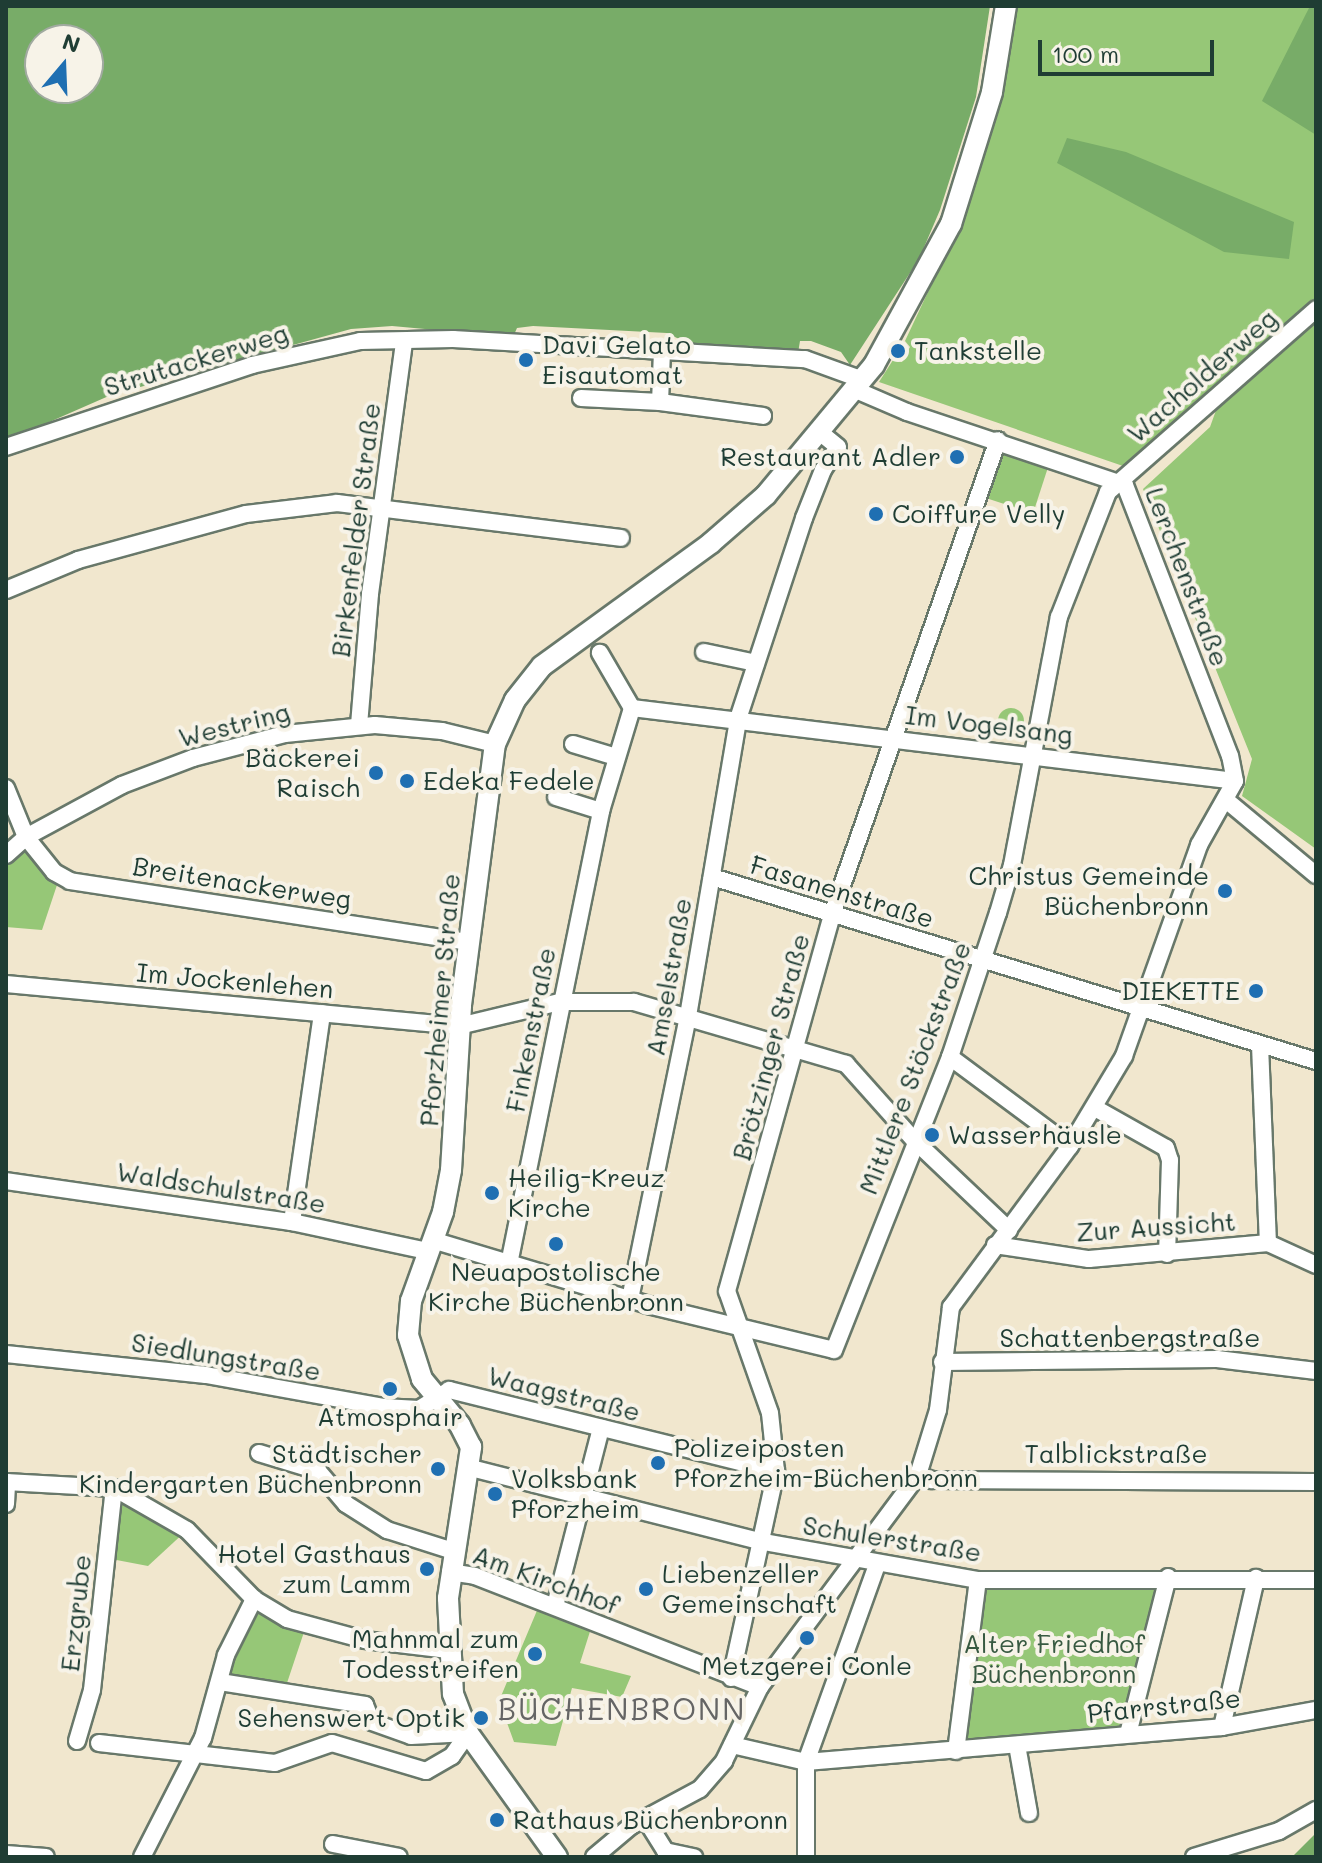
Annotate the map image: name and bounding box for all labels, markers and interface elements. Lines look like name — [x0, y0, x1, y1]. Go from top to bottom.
north arrow — [24, 24, 104, 104]
scale bar — [1042, 24, 1218, 74]
text: N — [59, 26, 84, 59]
text: 100 m — [1052, 38, 1119, 69]
street label: Wacholderweg — [1121, 303, 1283, 449]
street label: Strutackerweg — [100, 317, 292, 403]
place label: Davi Gelato Eisautomat — [542, 329, 691, 390]
place label: Tankstelle — [914, 335, 1042, 367]
marker: Tankstelle — [889, 342, 907, 360]
marker: Davi Gelato Eisautomat — [517, 351, 535, 369]
street label: Birkenfelder Straße — [325, 401, 387, 659]
place label: Restaurant Adler — [720, 441, 941, 473]
marker: Restaurant Adler — [948, 448, 966, 466]
street label: Lerchenstraße — [1139, 483, 1235, 671]
place label: Coiffure Velly — [892, 498, 1065, 530]
marker: Coiffure Velly — [867, 505, 885, 523]
street label: Westring — [175, 696, 293, 754]
street label: Im Vogelsang — [903, 699, 1075, 751]
place label: Bäckerei Raisch — [245, 742, 360, 804]
marker: Bäckerei Raisch — [367, 764, 385, 782]
place label: Edeka Fedele — [423, 765, 595, 797]
marker: Edeka Fedele — [398, 772, 416, 790]
street label: Fasanenstraße — [746, 849, 938, 935]
street label: Breitenackerweg — [130, 850, 354, 916]
place label: Christus Gemeinde Büchenbronn — [968, 860, 1209, 922]
street label: Pforzheimer Straße — [413, 872, 467, 1128]
marker: Christus Gemeinde Büchenbronn — [1216, 882, 1234, 900]
street label: Amselstraße — [640, 896, 698, 1058]
street label: Brötzinger Straße — [726, 930, 816, 1164]
street label: Mittlere Stöckstraße — [852, 937, 978, 1199]
street label: Finkenstraße — [500, 945, 562, 1115]
street label: Im Jockenlehen — [135, 957, 335, 1005]
place label: DIEKETTE — [1121, 975, 1240, 1007]
marker: DIEKETTE — [1247, 982, 1265, 1000]
place label: Wasserhäusle — [948, 1119, 1122, 1151]
marker: Wasserhäusle — [923, 1126, 941, 1144]
street label: Waldschulstraße — [114, 1156, 328, 1220]
place label: Heilig-Kreuz Kirche — [508, 1162, 665, 1224]
marker: Heilig-Kreuz Kirche — [483, 1184, 501, 1202]
street label: Zur Aussicht — [1075, 1206, 1237, 1248]
marker: Neuapostolische Kirche Büchenbronn — [547, 1235, 565, 1253]
place label: Neuapostolische Kirche Büchenbronn — [428, 1256, 684, 1318]
street label: Schattenbergstraße — [1000, 1322, 1260, 1354]
street label: Siedlungstraße — [129, 1327, 323, 1387]
street label: Waagstraße — [484, 1360, 644, 1428]
marker: Atmosphair — [381, 1380, 399, 1398]
place label: Atmosphair — [317, 1401, 463, 1433]
place label: Polizeiposten Pforzheim-Büchenbronn — [674, 1432, 978, 1494]
place label: Städtischer Kindergarten Büchenbronn — [79, 1438, 422, 1500]
street label: Talblickstraße — [1024, 1438, 1208, 1470]
marker: Polizeiposten Pforzheim-Büchenbronn — [649, 1454, 667, 1472]
marker: Städtischer Kindergarten Büchenbronn — [429, 1460, 447, 1478]
place label: Volksbank Pforzheim — [511, 1463, 639, 1524]
marker: Volksbank Pforzheim — [486, 1485, 504, 1503]
street label: Schulerstraße — [800, 1509, 984, 1569]
place label: Hotel Gasthaus zum Lamm — [217, 1538, 411, 1600]
street label: Am Kirchhof — [468, 1539, 624, 1621]
street label: Erzgrube — [54, 1553, 98, 1673]
place label: Liebenzeller Gemeinschaft — [662, 1558, 837, 1620]
marker: Hotel Gasthaus zum Lamm — [418, 1560, 436, 1578]
marker: Liebenzeller Gemeinschaft — [637, 1580, 655, 1598]
place label: Mahnmal zum Todesstreifen — [342, 1623, 519, 1684]
park label: Alter Friedhof Büchenbronn — [963, 1628, 1145, 1690]
marker: Metzgerei Conle — [798, 1629, 816, 1647]
marker: Mahnmal zum Todesstreifen — [526, 1645, 544, 1663]
place label: Metzgerei Conle — [702, 1650, 912, 1682]
street label: Pfarrstraße — [1086, 1682, 1242, 1730]
district label: BÜCHENBRONN — [498, 1690, 746, 1726]
place label: Sehenswert Optik — [238, 1702, 465, 1734]
marker: Sehenswert Optik — [472, 1709, 490, 1727]
place label: Rathaus Büchenbronn — [513, 1804, 788, 1836]
marker: Rathaus Büchenbronn — [488, 1811, 506, 1829]

